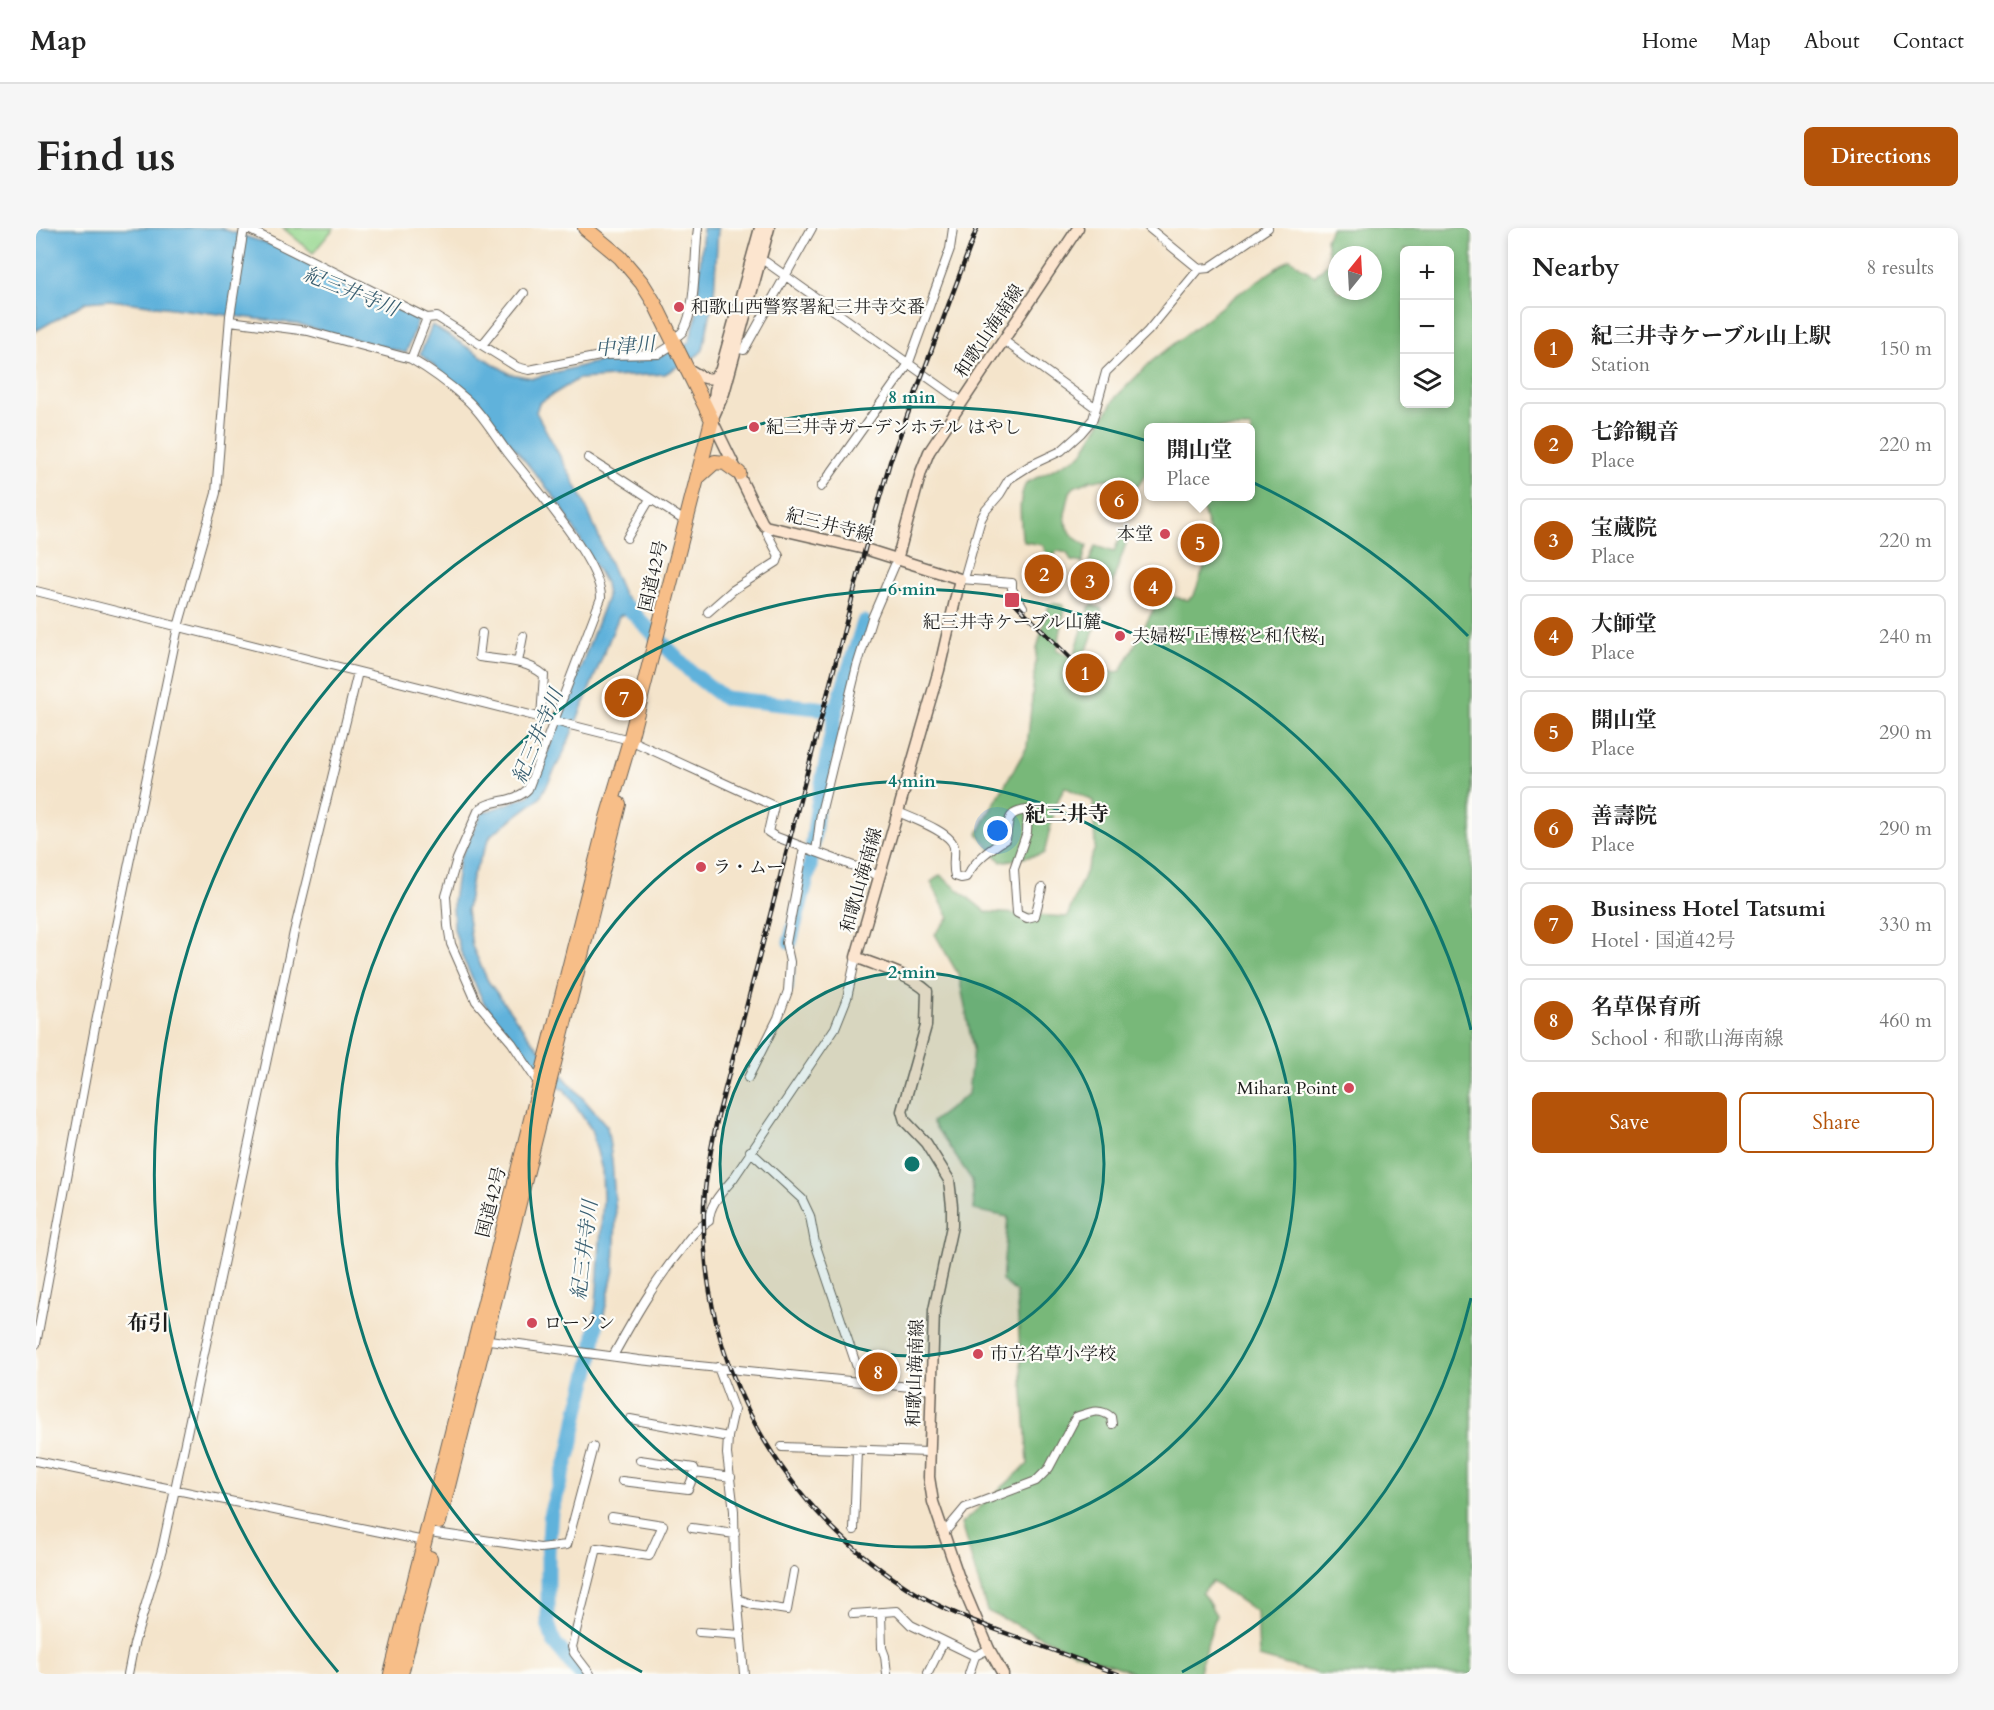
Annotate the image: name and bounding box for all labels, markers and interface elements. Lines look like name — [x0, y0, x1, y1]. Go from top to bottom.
text: Map — [30, 22, 87, 60]
text: Home — [1642, 27, 1698, 56]
text: Map — [1731, 27, 1771, 56]
text: About — [1804, 27, 1860, 56]
text: Contact — [1893, 27, 1964, 56]
button: Directions — [1804, 127, 1958, 186]
text: Find us — [36, 128, 176, 185]
north arrow — [1328, 246, 1382, 300]
map controls — [1400, 246, 1454, 408]
button: + — [1400, 246, 1454, 300]
text: Nearby — [1532, 250, 1620, 285]
text: 8 results — [1866, 254, 1934, 281]
water label: 紀三井寺川 — [299, 260, 404, 323]
street label: 和歌山海南線 — [949, 280, 1030, 383]
place label: 和歌山西警察署紀三井寺交番 — [691, 295, 925, 320]
marker: 和歌山西警察署紀三井寺交番 — [672, 300, 686, 314]
button: − — [1400, 300, 1454, 354]
text: 紀三井寺ケーブル山上駅 — [1591, 321, 1831, 351]
water label: 中津川 — [594, 330, 658, 363]
text: 1 — [1548, 335, 1559, 362]
text: 150 m — [1879, 335, 1932, 362]
text: Station — [1591, 351, 1650, 378]
button: layers — [1400, 354, 1454, 408]
text: 8 min — [888, 385, 936, 410]
place label: 紀三井寺ガーデンホテル はやし — [766, 415, 1022, 440]
text: 七鈴観音 — [1591, 417, 1679, 447]
marker: 紀三井寺ガーデンホテル はやし — [747, 420, 761, 434]
popup — [1144, 423, 1255, 501]
text: 2 — [1548, 431, 1559, 458]
text: 220 m — [1879, 431, 1932, 458]
text: 開山堂 — [1166, 435, 1233, 465]
text: Place — [1591, 447, 1635, 474]
text: Place — [1166, 465, 1210, 492]
pin: 6 — [1100, 478, 1138, 522]
street label: 紀三井寺線 — [783, 502, 877, 549]
text: 宝蔵院 — [1591, 513, 1657, 543]
pin: 5 — [1180, 520, 1220, 566]
place label: 本堂 — [1117, 522, 1153, 547]
marker: 本堂 — [1158, 527, 1172, 541]
text: 3 — [1548, 527, 1559, 554]
text: 220 m — [1879, 527, 1932, 554]
street label: 国道42号 — [633, 538, 674, 614]
text: Place — [1591, 543, 1635, 570]
pin: 2 — [1024, 552, 1064, 596]
pin: 3 — [1070, 558, 1110, 604]
pin: 4 — [1134, 564, 1172, 610]
text: 6 min — [888, 577, 936, 602]
marker: 紀三井寺ケーブル山麓 — [1003, 591, 1021, 609]
text: 大師堂 — [1591, 609, 1657, 639]
place label: 紀三井寺ケーブル山麓 — [923, 610, 1101, 635]
text: 4 — [1548, 623, 1559, 650]
text: 240 m — [1879, 623, 1932, 650]
place label: 夫婦桜「正博桜と和代桜」 — [1132, 624, 1325, 649]
marker: 夫婦桜「正博桜と和代桜」 — [1113, 629, 1127, 643]
text: Place — [1591, 639, 1635, 666]
pin: 1 — [1066, 650, 1104, 696]
pin: 7 — [604, 676, 644, 720]
water label: 紀三井寺川 — [505, 683, 570, 787]
text: 開山堂 — [1591, 705, 1657, 735]
text: 5 — [1548, 719, 1559, 746]
text: 290 m — [1879, 719, 1932, 746]
text: Place — [1591, 735, 1635, 762]
text: 4 min — [888, 769, 936, 794]
district label: 紀三井寺 — [1025, 800, 1109, 829]
text: 善壽院 — [1591, 801, 1657, 831]
text: 6 — [1548, 815, 1559, 842]
text: 290 m — [1879, 815, 1932, 842]
your location — [983, 816, 1012, 845]
street label: 和歌山海南線 — [835, 825, 888, 935]
text: Place — [1591, 831, 1635, 858]
place label: ラ・ムー — [713, 855, 784, 880]
marker: ラ・ムー — [694, 860, 708, 874]
text: Business Hotel Tatsumi — [1591, 894, 1826, 924]
text: 7 — [1548, 911, 1559, 938]
text: 330 m — [1879, 911, 1932, 938]
text: Hotel · 国道42号 — [1591, 927, 1735, 954]
text: 2 min — [888, 960, 936, 985]
text: 名草保育所 — [1591, 992, 1701, 1022]
text: 8 — [1548, 1007, 1559, 1034]
text: 460 m — [1879, 1007, 1932, 1034]
text: School · 和歌山海南線 — [1591, 1025, 1784, 1052]
place label: Mihara Point — [1237, 1076, 1337, 1101]
marker: Mihara Point — [1342, 1081, 1356, 1095]
button: Save — [1532, 1092, 1727, 1153]
button: Share — [1739, 1092, 1934, 1153]
centre of rings — [902, 1154, 922, 1174]
street label: 国道42号 — [471, 1164, 512, 1240]
water label: 紀三井寺川 — [565, 1197, 604, 1301]
district label: 布引 — [127, 1309, 169, 1338]
place label: ローソン — [544, 1311, 615, 1336]
marker: ローソン — [525, 1316, 539, 1330]
street label: 和歌山海南線 — [901, 1319, 930, 1427]
place label: 市立名草小学校 — [990, 1342, 1116, 1367]
marker: 市立名草小学校 — [971, 1347, 985, 1361]
pin: 8 — [858, 1350, 898, 1394]

